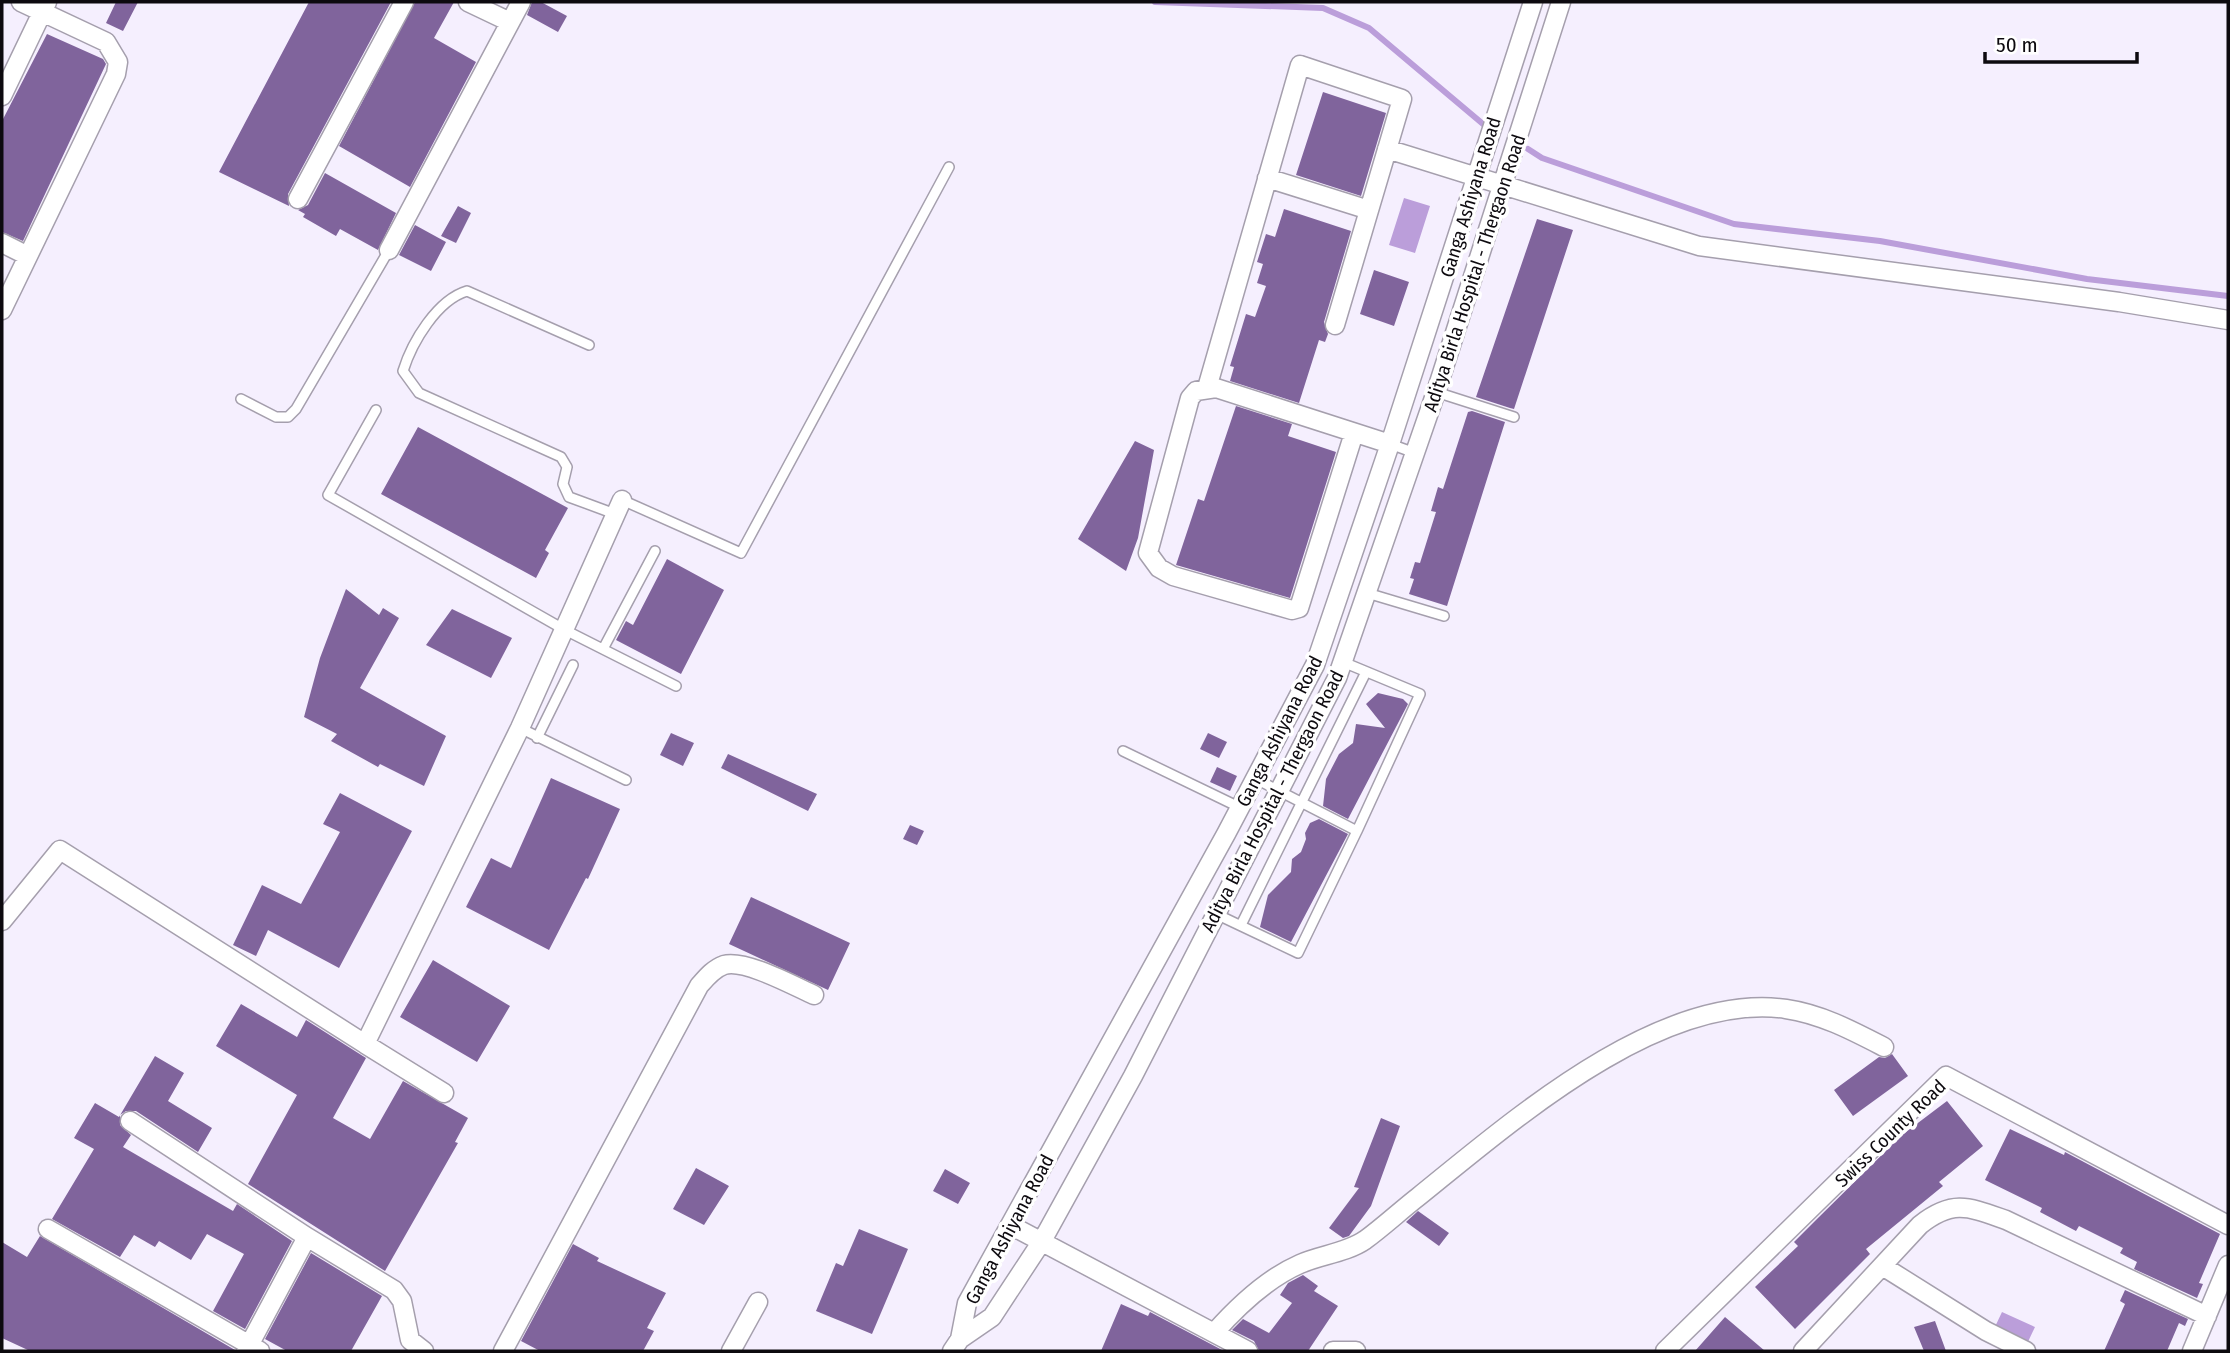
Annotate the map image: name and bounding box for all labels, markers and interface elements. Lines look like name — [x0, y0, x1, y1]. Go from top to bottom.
scale bar — [1985, 21, 2137, 65]
text: 50 m — [1996, 32, 2038, 58]
street label: Ganga Ashiyana Road — [1435, 114, 1506, 280]
street label: Aditya Birla Hospital - Thergaon Road — [1419, 131, 1530, 415]
street label: Ganga Ashiyana Road — [1231, 652, 1327, 810]
street label: Aditya Birla Hospital - Thergaon Road — [1196, 667, 1349, 936]
street label: Swiss County Road — [1830, 1075, 1950, 1192]
street label: Ganga Ashiyana Road — [960, 1150, 1059, 1308]

